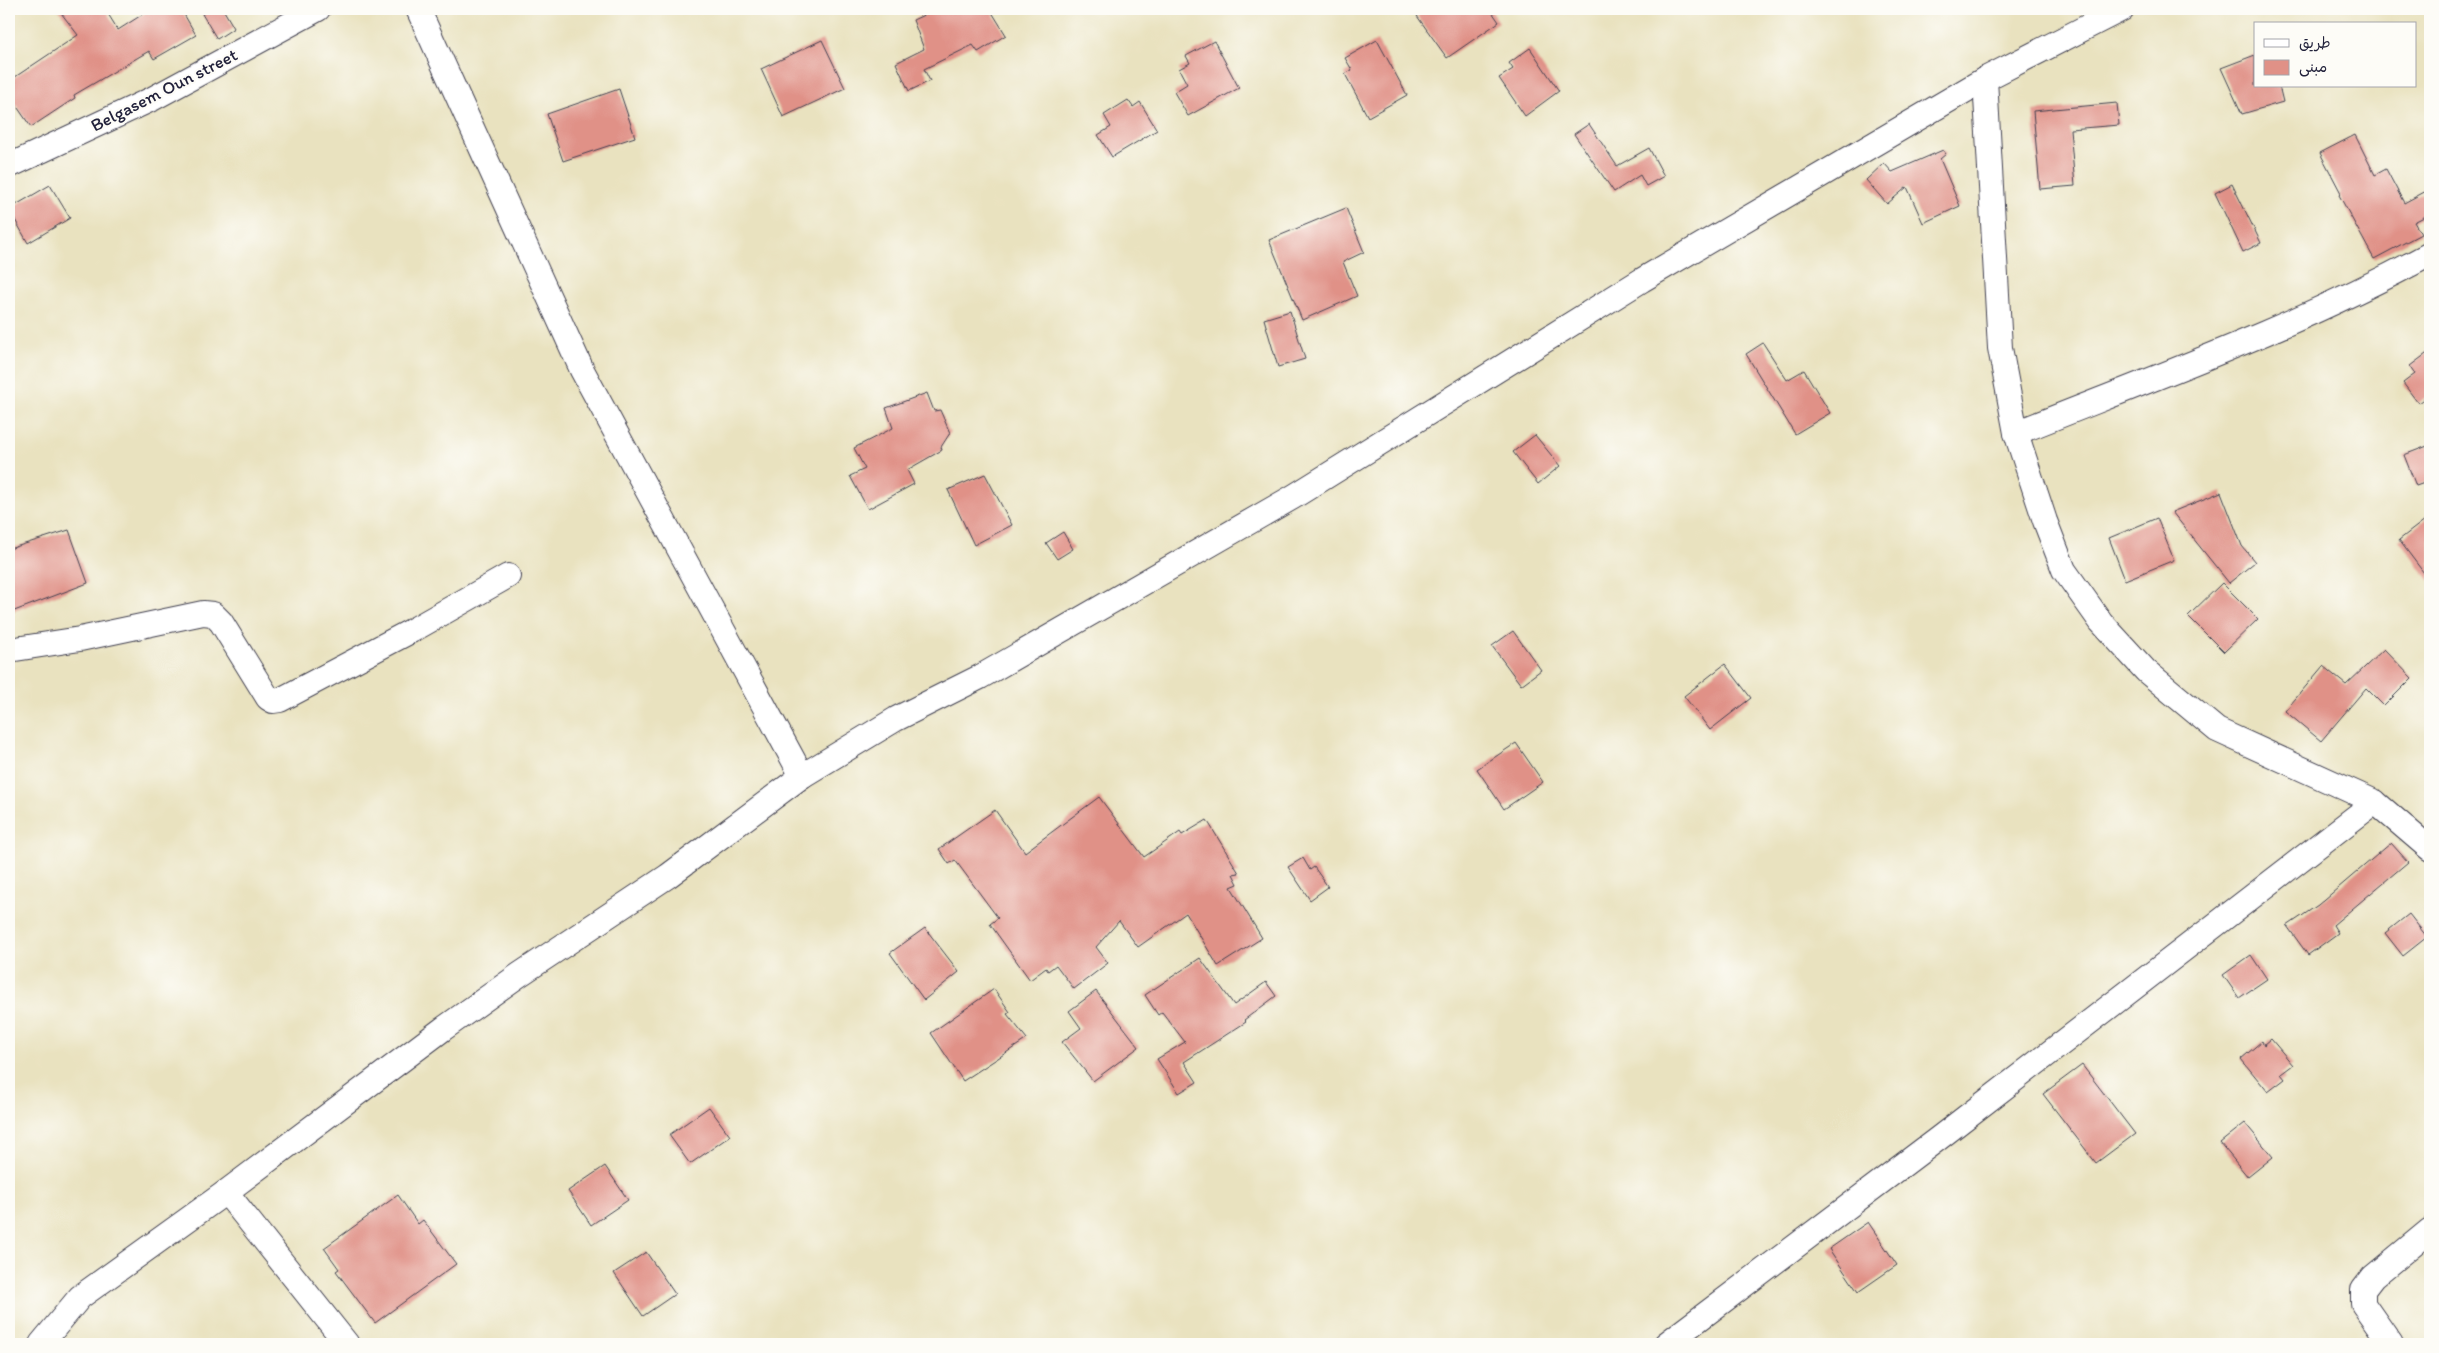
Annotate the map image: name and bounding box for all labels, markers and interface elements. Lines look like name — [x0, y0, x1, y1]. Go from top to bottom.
legend — [2254, 22, 2416, 88]
text: طريق — [2299, 34, 2331, 52]
street label: Belgasem Oun street — [87, 43, 241, 136]
text: مبنى — [2299, 58, 2327, 77]

